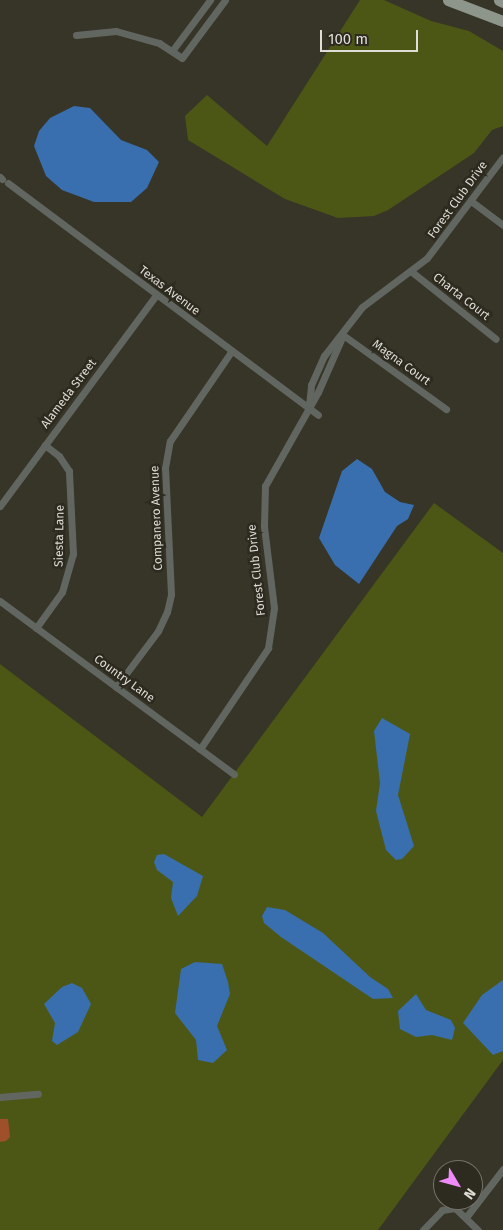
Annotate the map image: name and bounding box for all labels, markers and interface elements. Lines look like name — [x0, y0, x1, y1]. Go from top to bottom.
scale bar — [323, 20, 420, 52]
text: 100 m — [328, 30, 368, 48]
street label: Forest Club Drive — [425, 159, 491, 241]
street label: Texas Avenue — [136, 263, 202, 319]
street label: Charta Court — [430, 270, 492, 324]
street label: Magna Court — [369, 337, 433, 389]
street label: Alameda Street — [38, 356, 100, 432]
street label: Companero Avenue — [148, 465, 166, 571]
street label: Siesta Lane — [52, 505, 68, 567]
street label: Forest Club Drive — [245, 524, 269, 616]
street label: Country Lane — [91, 652, 157, 706]
north arrow — [433, 1160, 483, 1210]
text: N — [460, 1185, 479, 1203]

